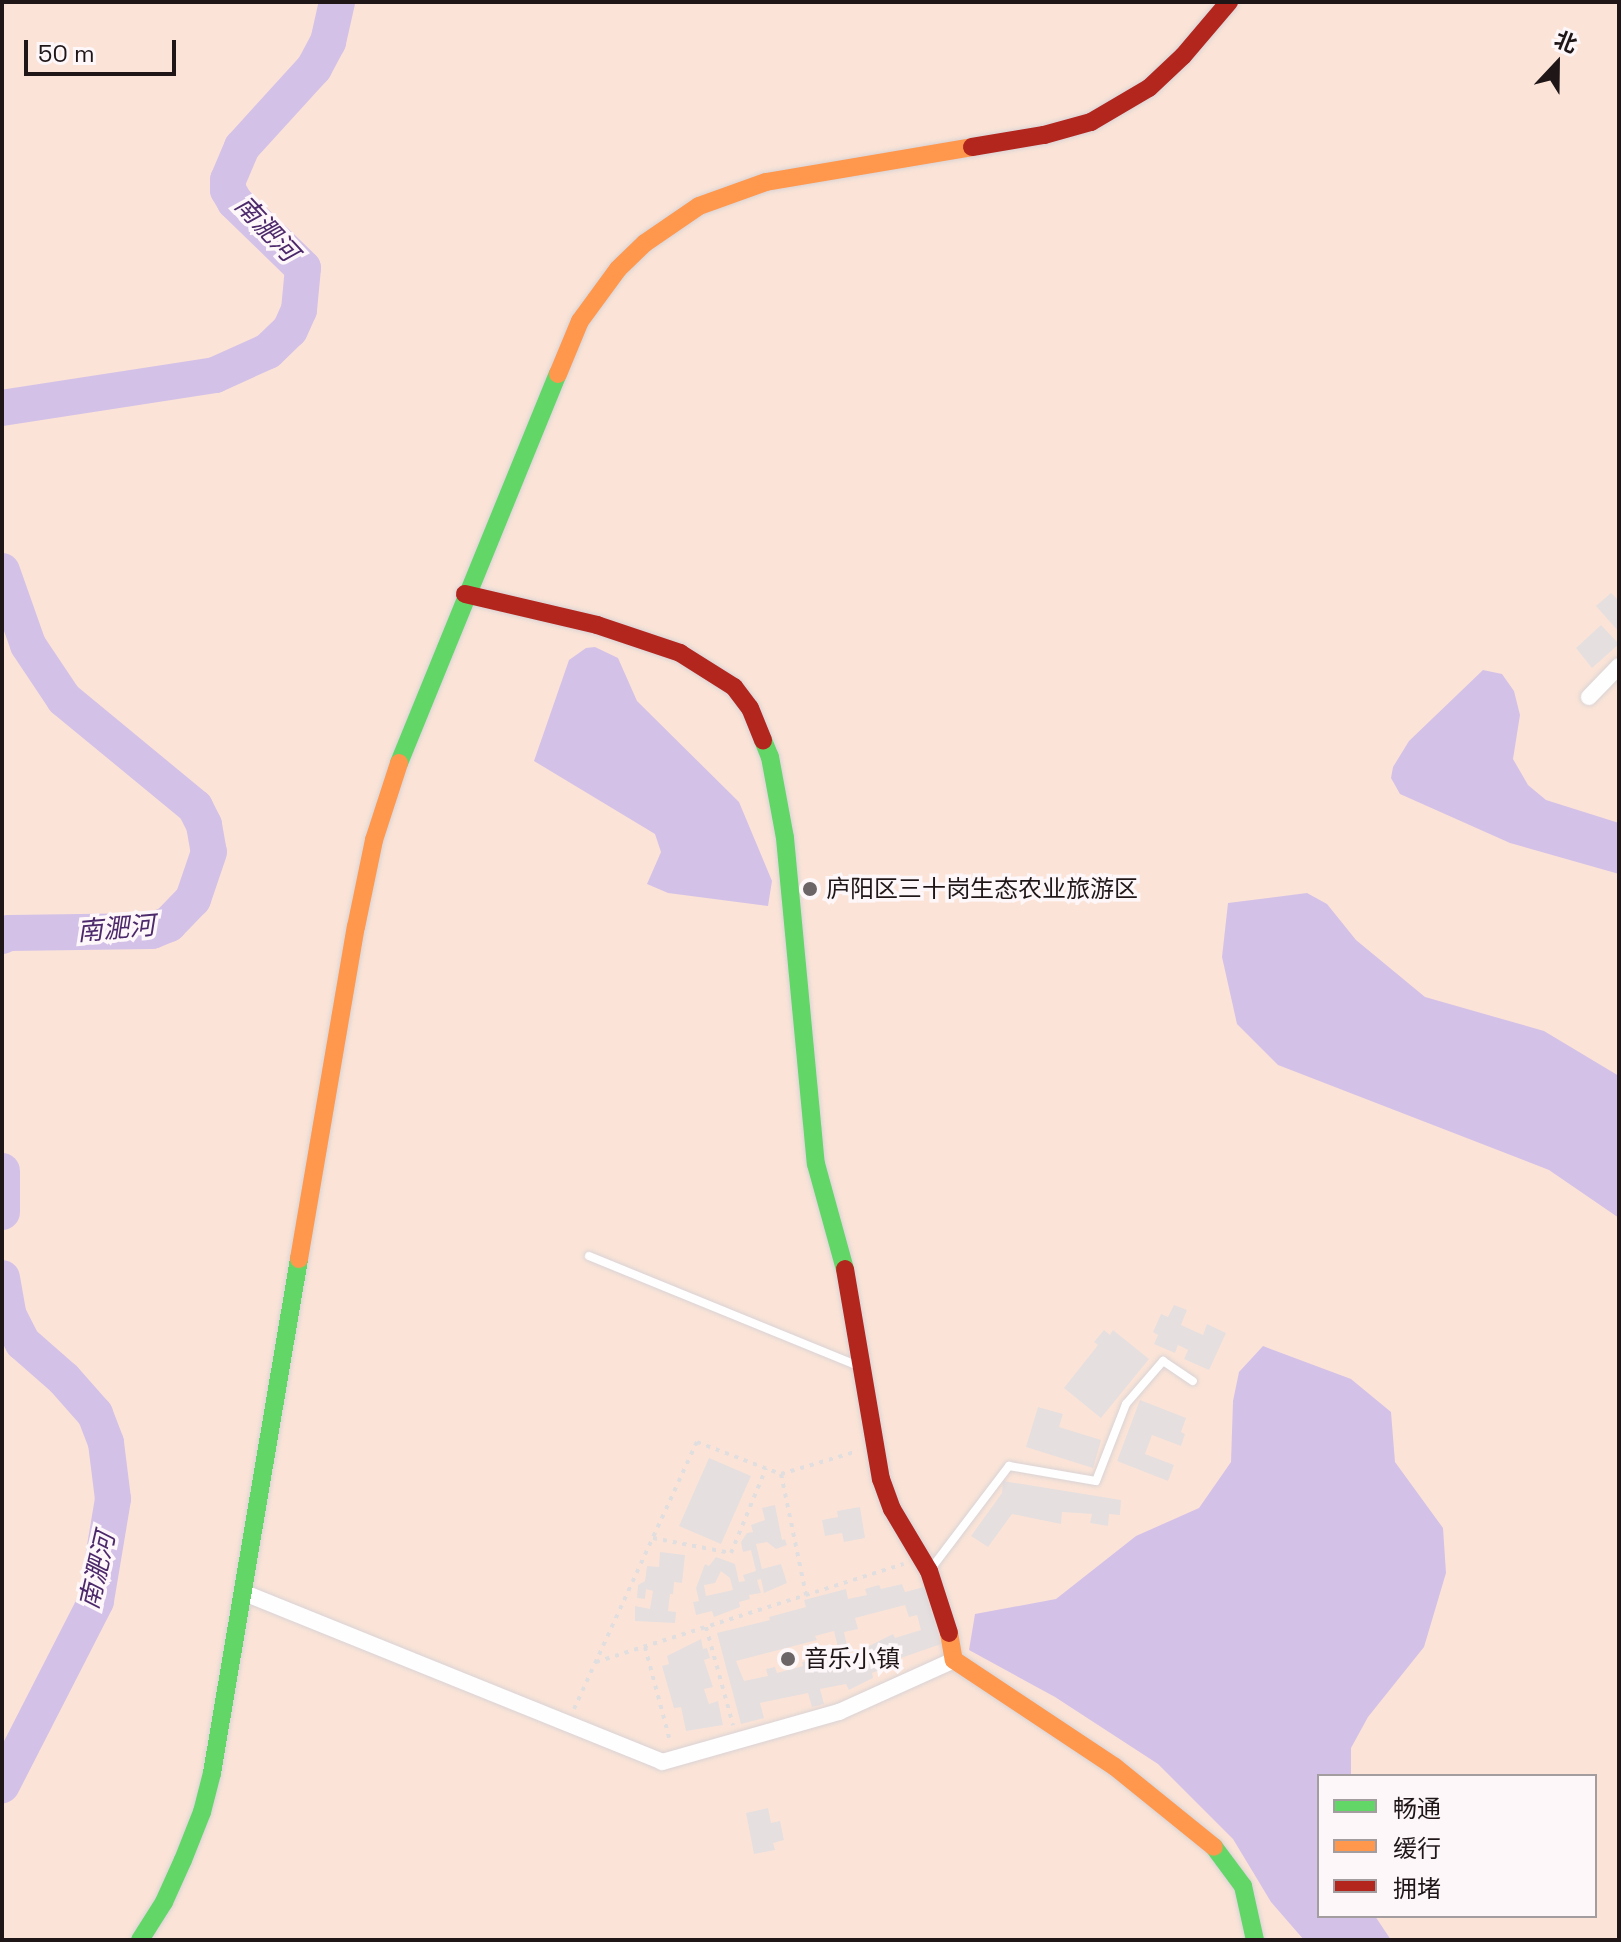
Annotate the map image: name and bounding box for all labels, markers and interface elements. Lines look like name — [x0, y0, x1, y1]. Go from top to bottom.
scale bar — [28, 24, 180, 74]
north arrow — [1517, 24, 1597, 104]
text: 北 — [1551, 25, 1581, 59]
text: 50 m — [38, 38, 95, 69]
water label: 南淝河 — [228, 190, 304, 268]
place label: 庐阳区三十岗生态农业旅游区 — [826, 875, 1138, 903]
marker: 庐阳区三十岗生态农业旅游区 — [801, 880, 819, 898]
water label: 南淝河 — [76, 910, 156, 948]
water label: 南淝河 — [74, 1529, 122, 1613]
place label: 音乐小镇 — [804, 1645, 900, 1673]
marker: 音乐小镇 — [779, 1650, 797, 1668]
legend — [1317, 1774, 1597, 1918]
text: 畅通 — [1393, 1793, 1441, 1824]
text: 缓行 — [1393, 1833, 1441, 1864]
text: 拥堵 — [1393, 1873, 1441, 1904]

